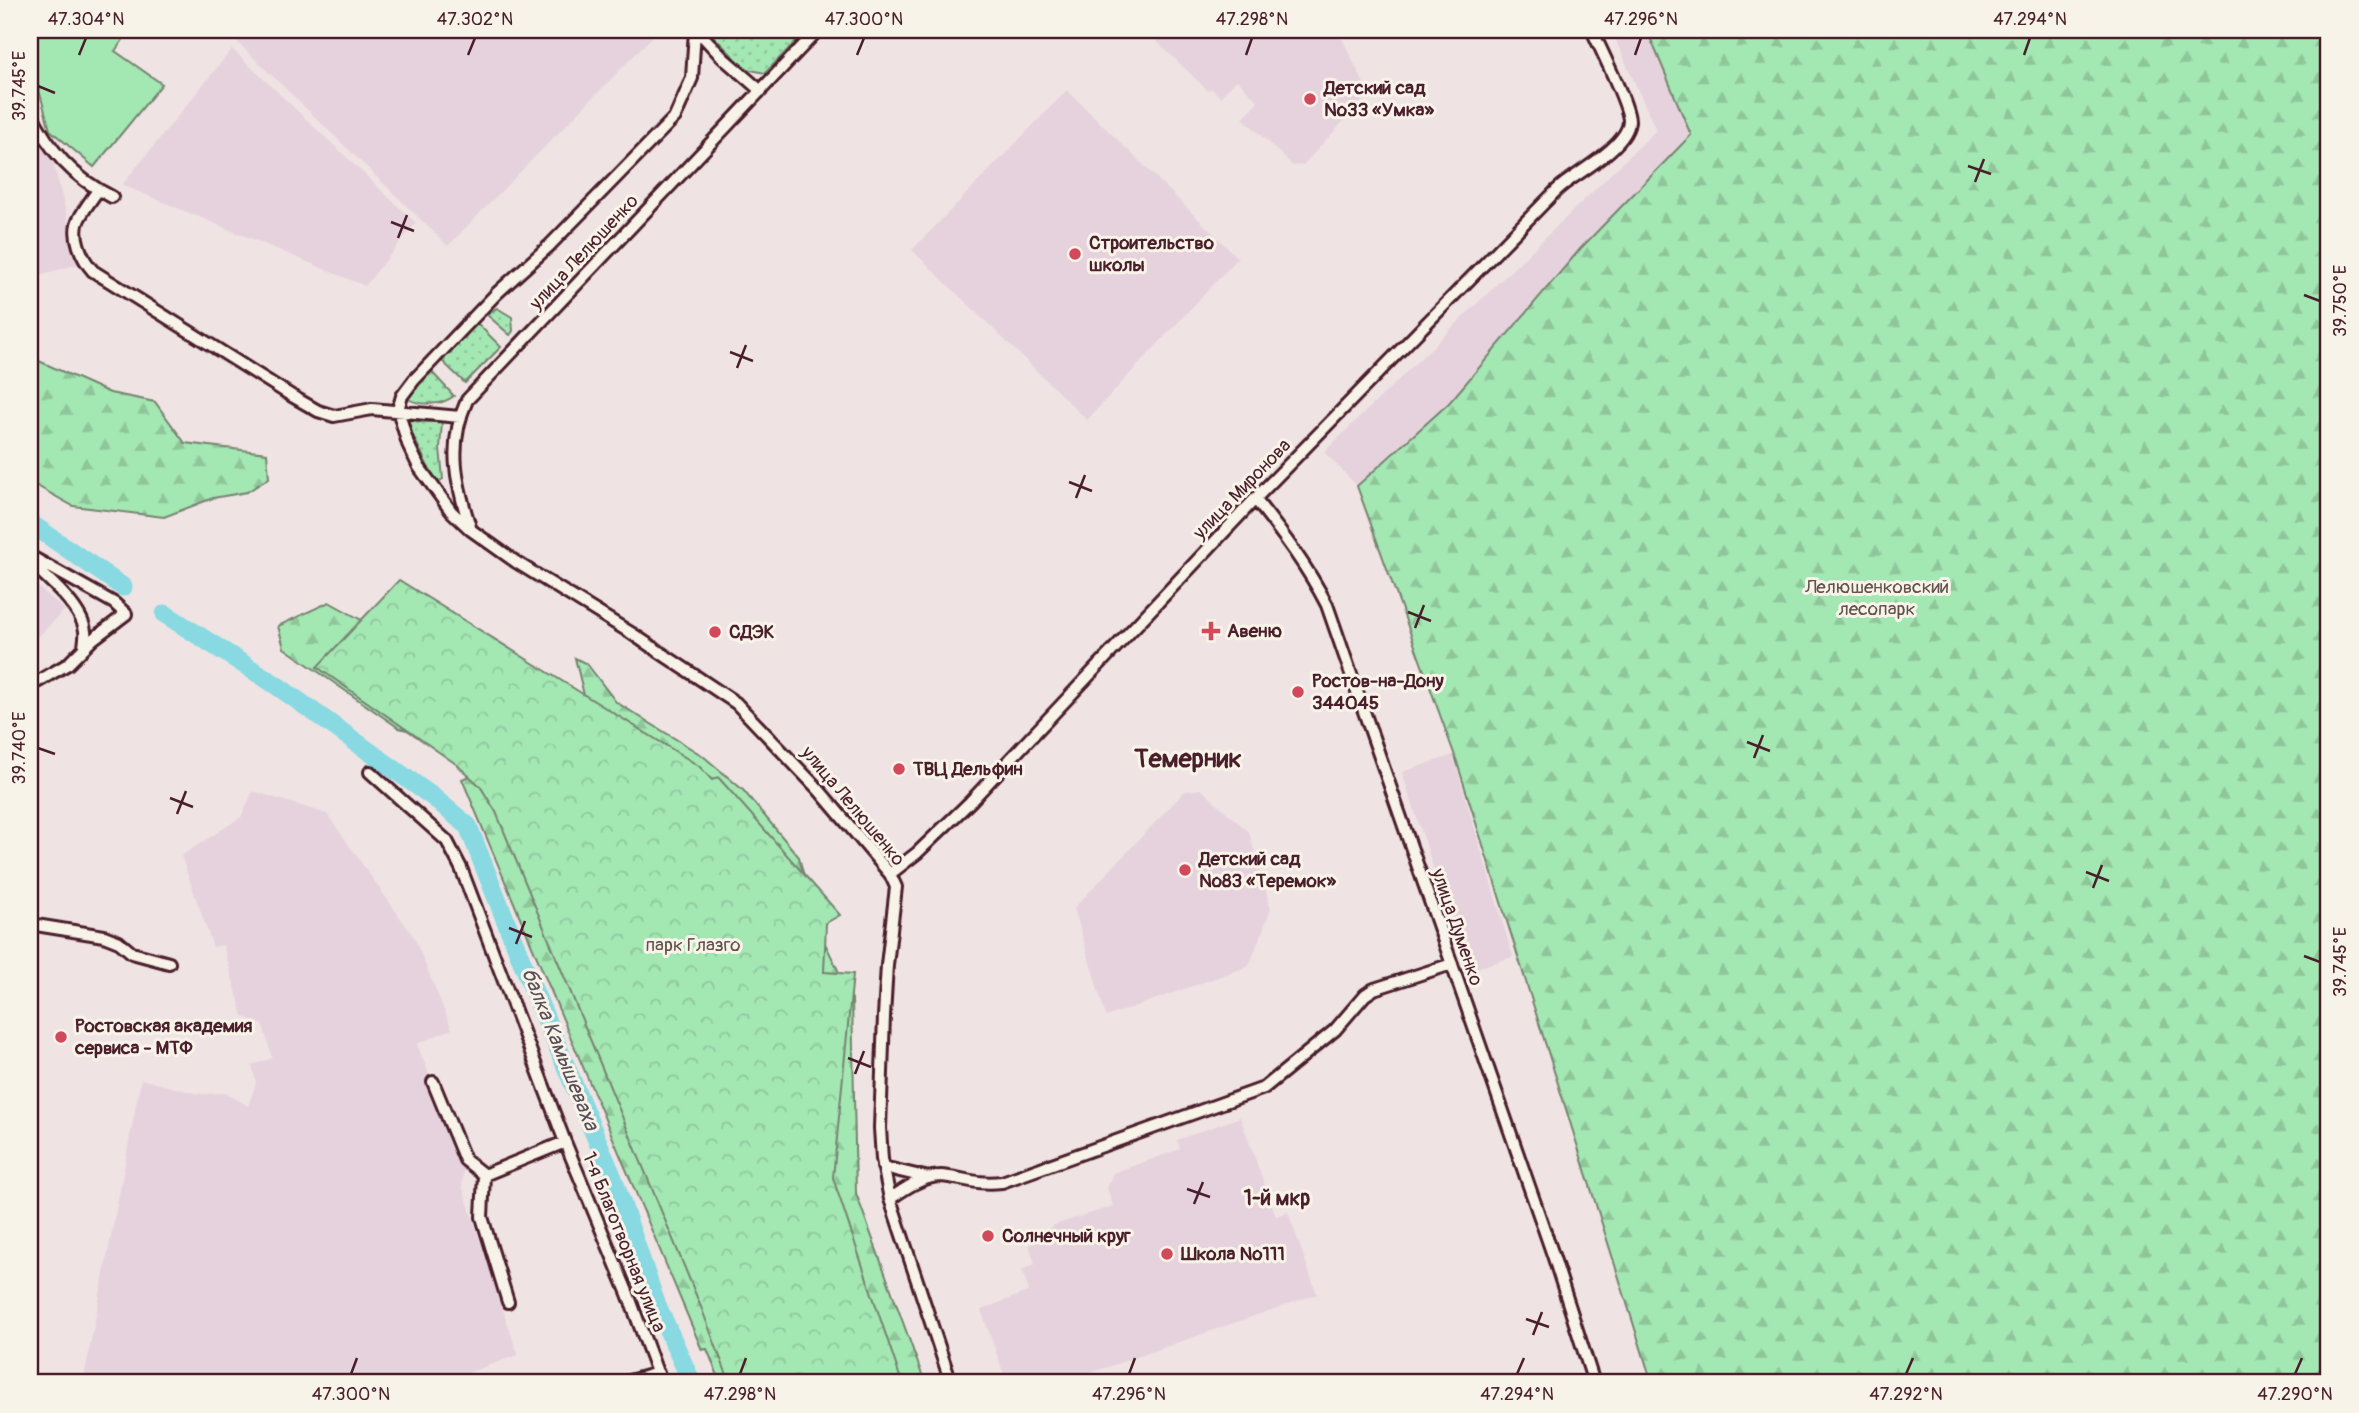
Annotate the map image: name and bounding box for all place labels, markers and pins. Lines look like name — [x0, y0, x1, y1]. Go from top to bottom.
place label: Детский сад №33 «Умка» — [1323, 76, 1434, 122]
marker: Детский сад №33 «Умка» — [1302, 91, 1318, 107]
place label: Строительство школы — [1089, 231, 1215, 277]
marker: Строительство школы — [1067, 246, 1083, 262]
place label: Авеню — [1227, 619, 1283, 643]
place label: СДЭК — [729, 620, 775, 644]
marker: Авеню — [1201, 621, 1221, 641]
marker: СДЭК — [707, 624, 723, 640]
place label: Ростов-на-Дону 344045 — [1312, 669, 1445, 715]
marker: Ростов-на-Дону 344045 — [1290, 684, 1306, 700]
place label: ТВЦ Дельфин — [912, 757, 1023, 781]
marker: ТВЦ Дельфин — [891, 761, 907, 777]
place label: Детский сад №83 «Теремок» — [1198, 847, 1337, 893]
marker: Детский сад №83 «Теремок» — [1177, 862, 1193, 878]
place label: Ростовская академия сервиса - МТФ — [74, 1014, 253, 1060]
marker: Ростовская академия сервиса - МТФ — [53, 1029, 69, 1045]
place label: Солнечный круг — [1002, 1224, 1131, 1248]
marker: Солнечный круг — [980, 1228, 996, 1244]
place label: Школа №111 — [1180, 1242, 1285, 1266]
marker: Школа №111 — [1159, 1246, 1175, 1262]

